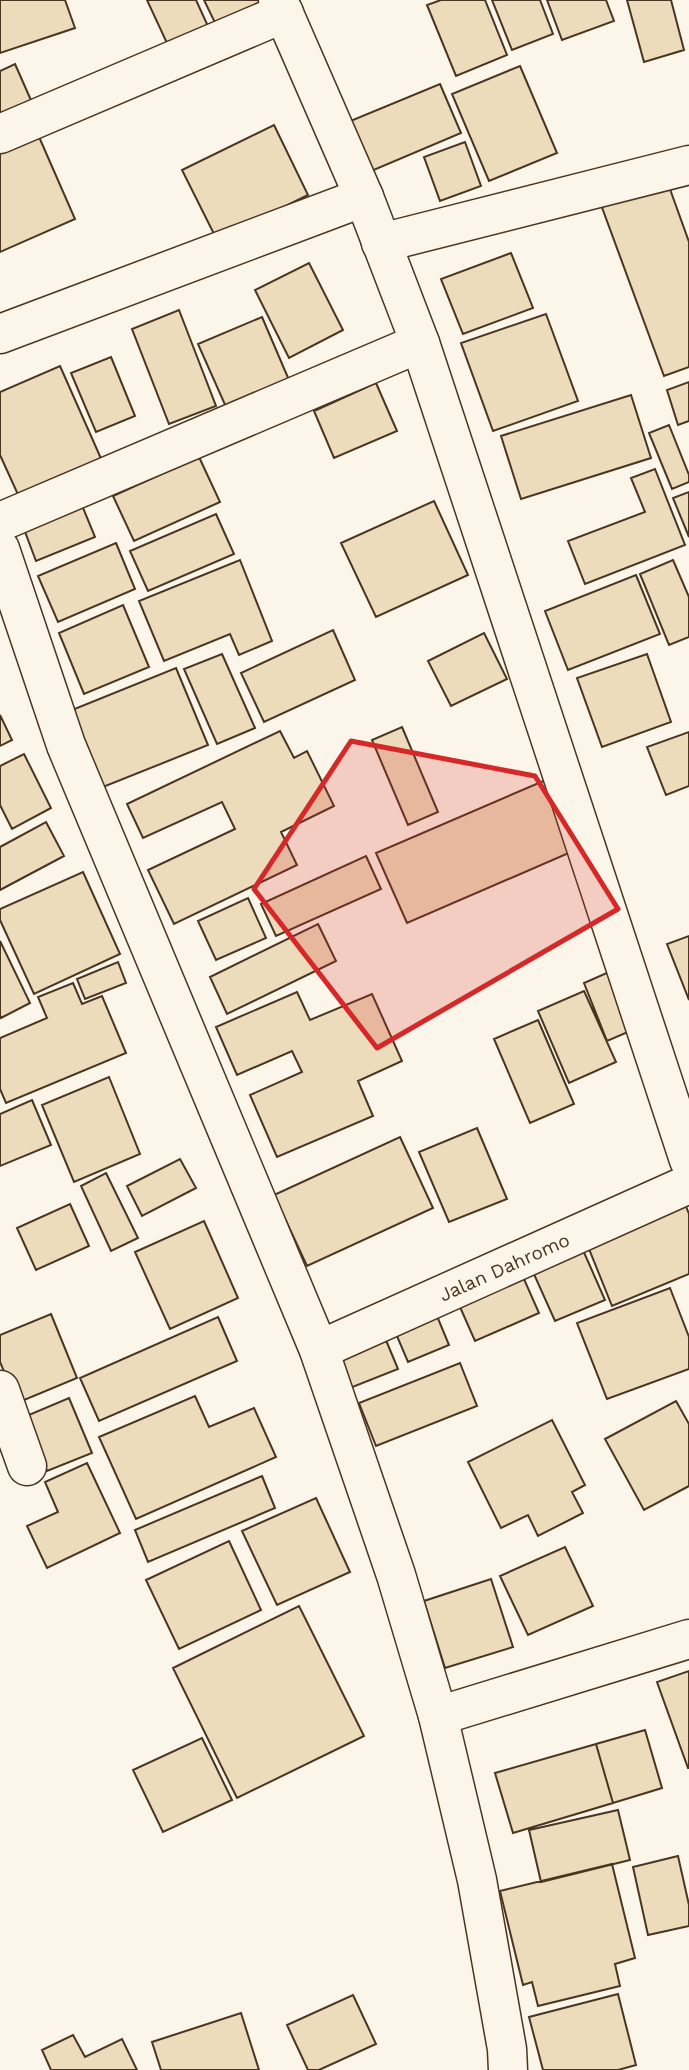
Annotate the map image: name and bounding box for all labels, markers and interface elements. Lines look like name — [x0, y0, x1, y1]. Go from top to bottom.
street label: Jalan Dahromo — [436, 1228, 573, 1307]

